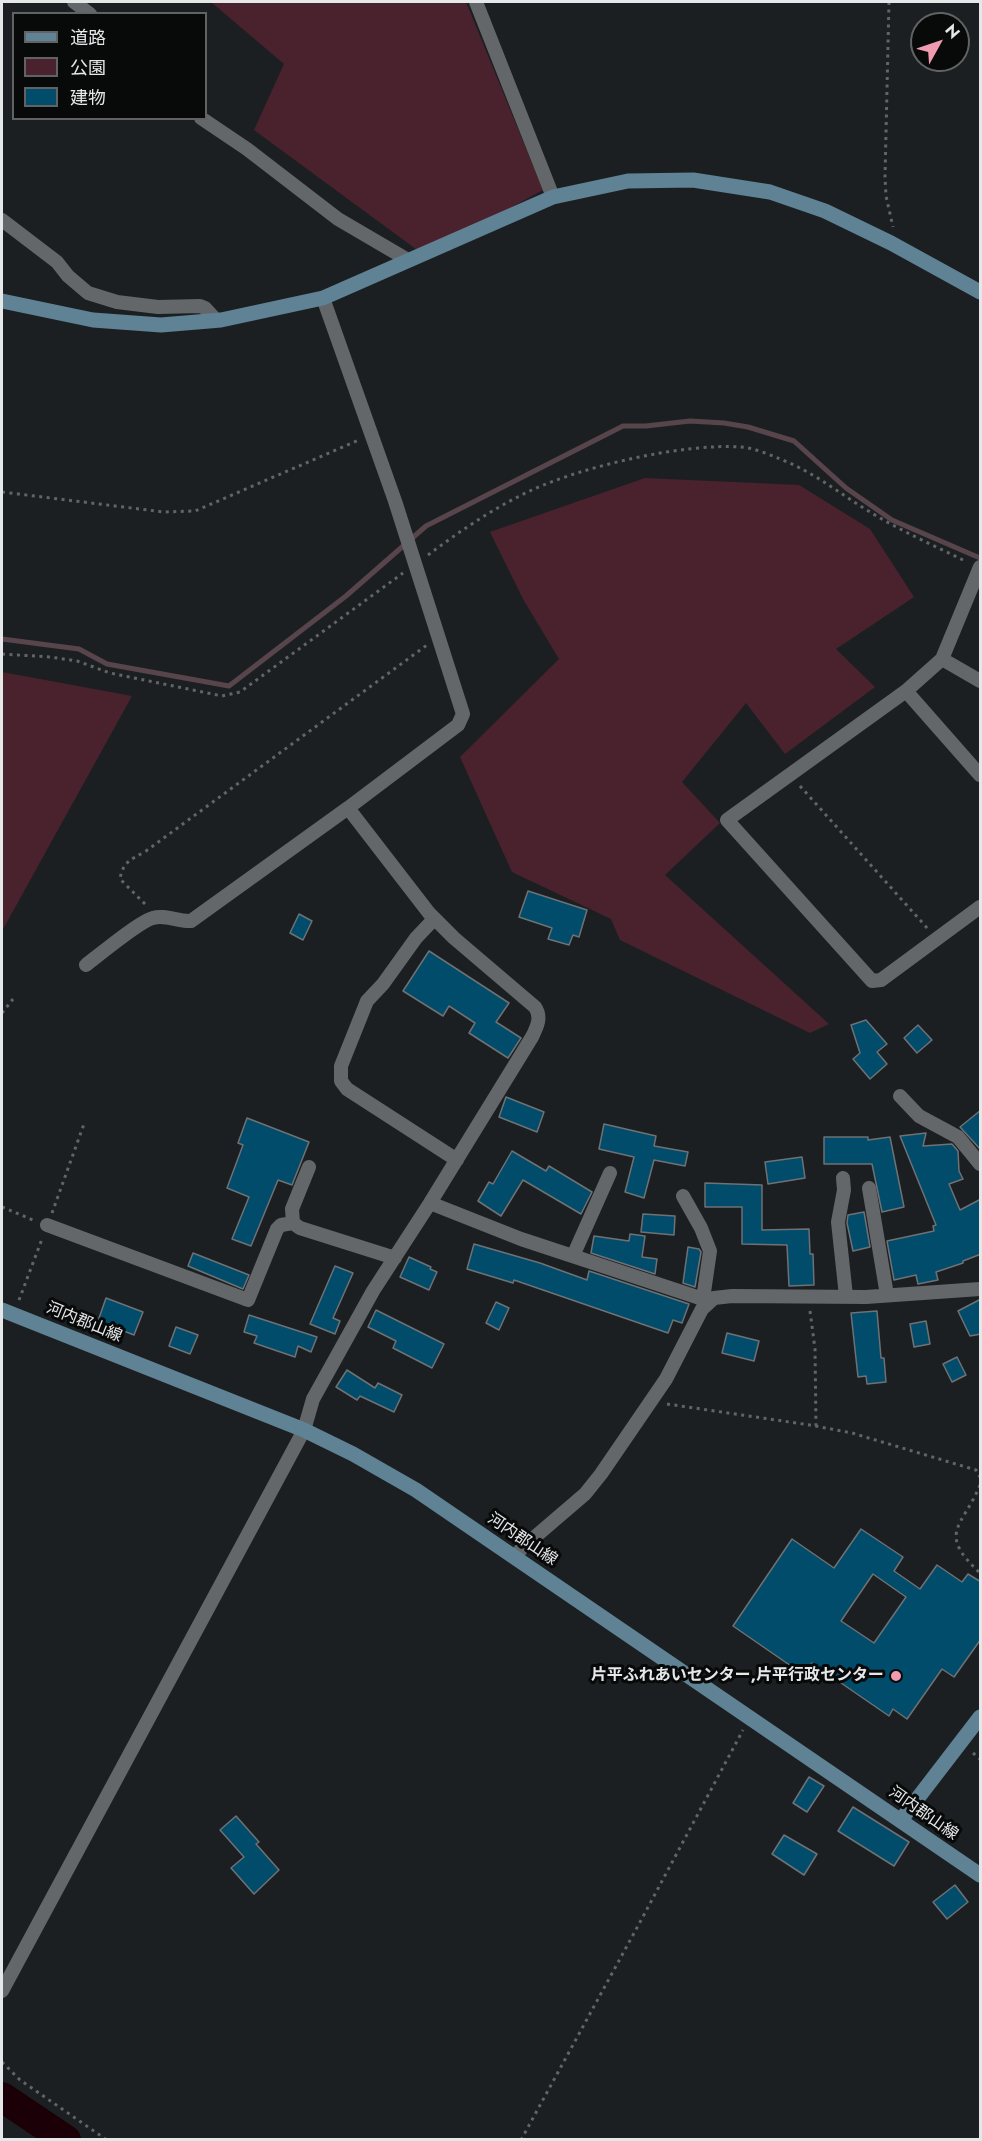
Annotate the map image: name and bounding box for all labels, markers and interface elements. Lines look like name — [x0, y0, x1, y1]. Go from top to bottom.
legend — [12, 12, 207, 120]
north arrow — [910, 12, 970, 72]
text: N — [940, 19, 966, 44]
text: 道路 — [70, 25, 106, 51]
text: 公園 — [70, 55, 106, 81]
text: 建物 — [70, 85, 106, 111]
street label: 河内郡山線 — [43, 1299, 125, 1347]
street label: 河内郡山線 — [483, 1510, 561, 1570]
place label: 片平ふれあいセンター,片平行政センター — [591, 1666, 884, 1686]
marker: 片平ふれあいセンター,片平行政センター — [889, 1669, 903, 1683]
street label: 河内郡山線 — [885, 1783, 961, 1845]

